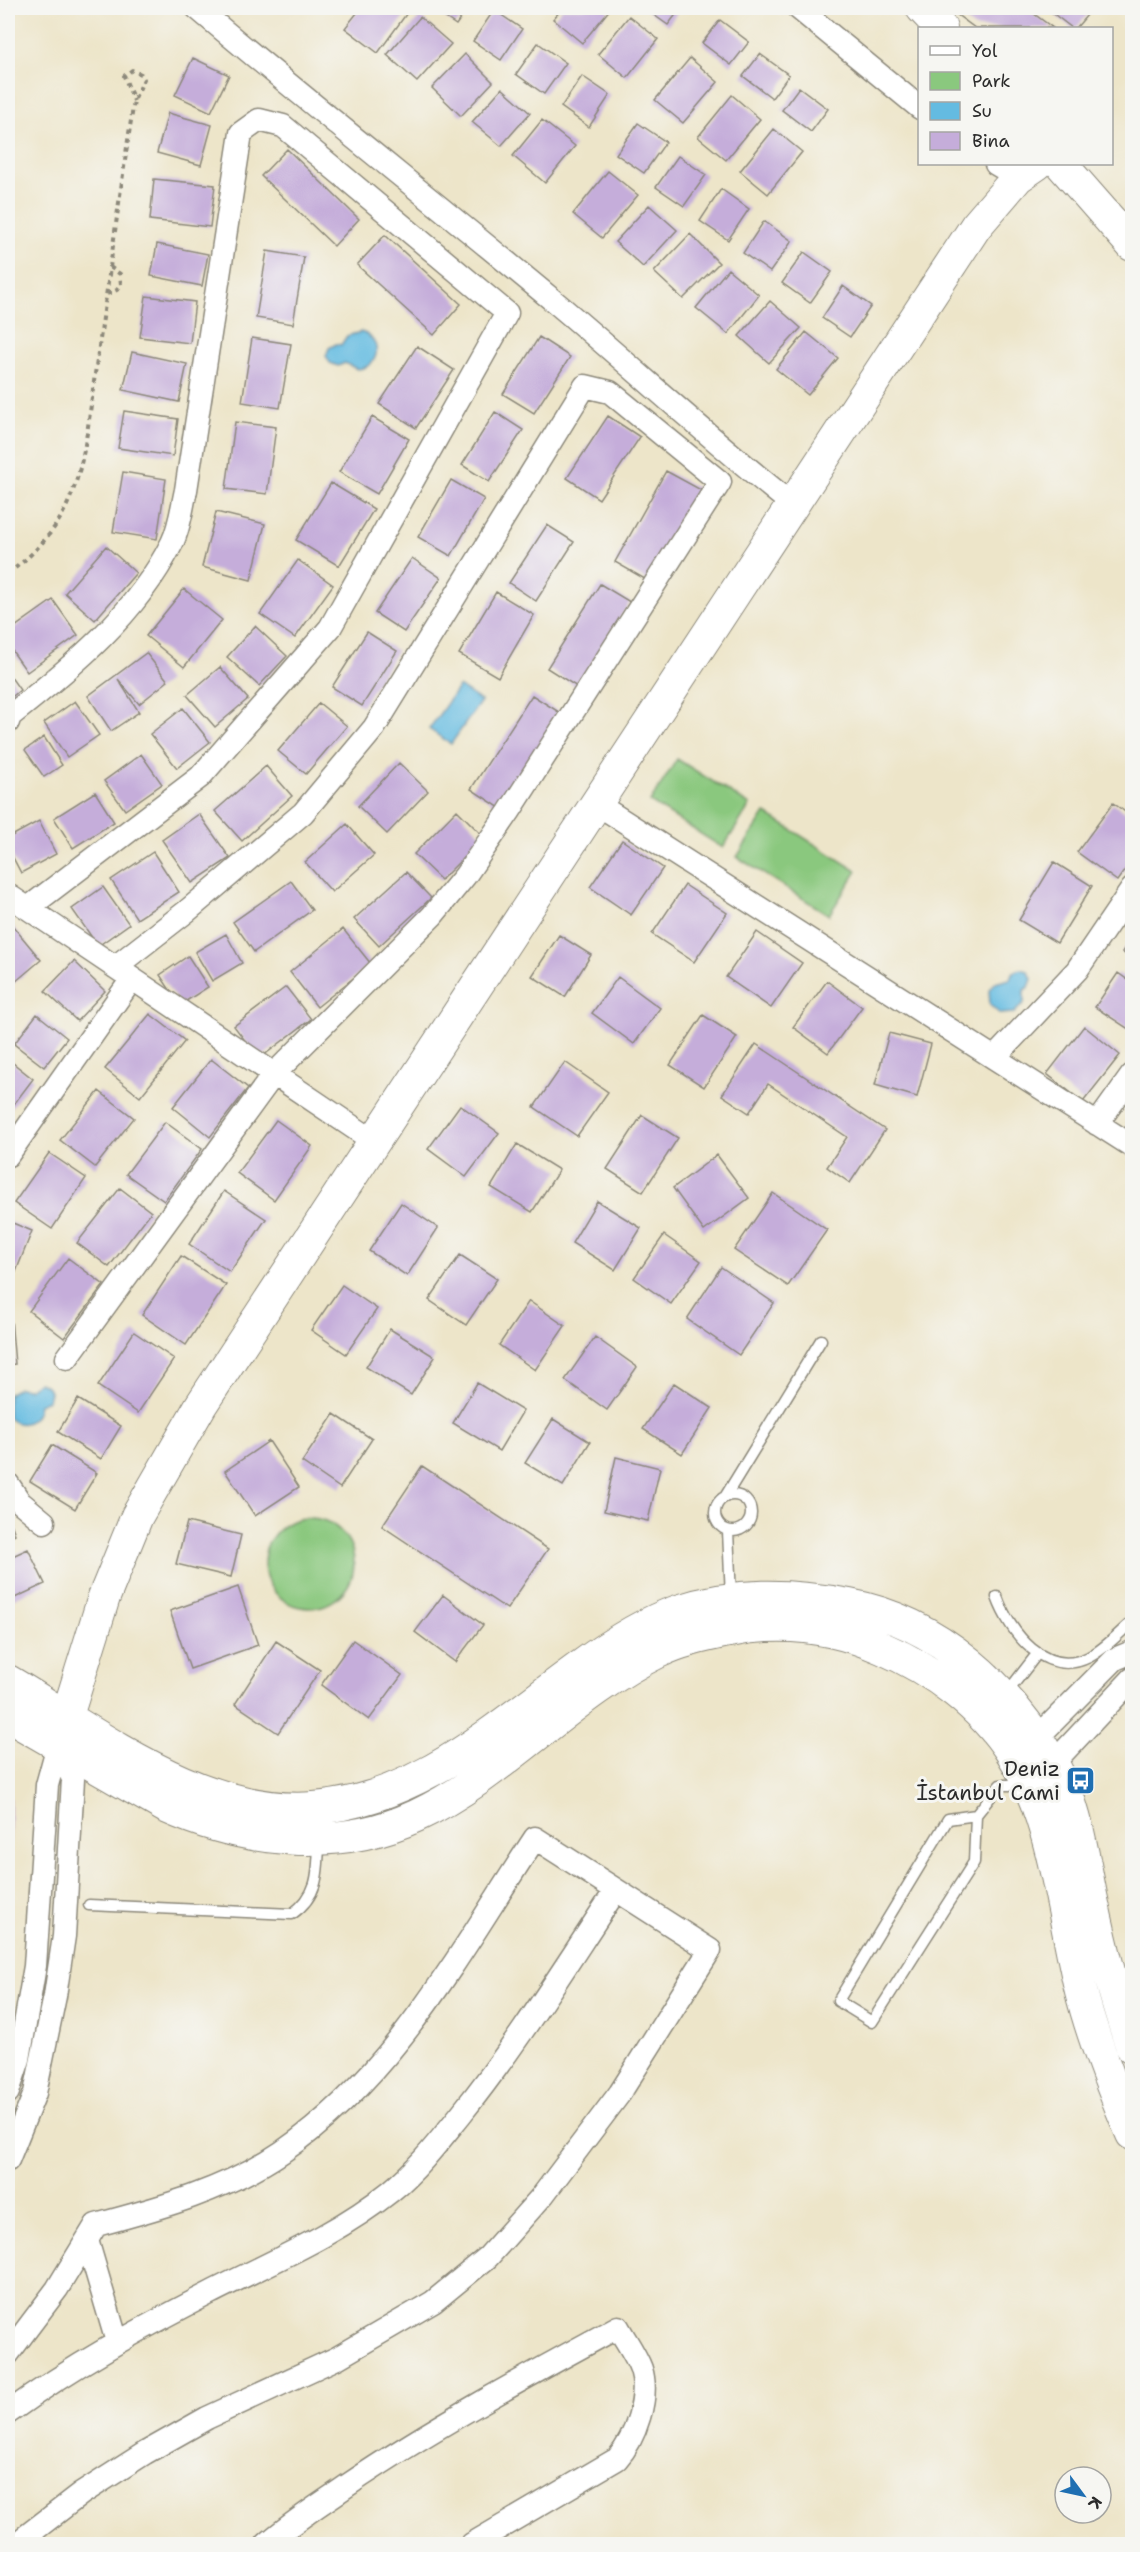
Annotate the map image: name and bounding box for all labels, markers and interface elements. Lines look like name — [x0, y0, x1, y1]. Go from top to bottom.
legend — [918, 27, 1113, 165]
text: Yol — [972, 39, 998, 63]
text: Park — [972, 69, 1011, 93]
text: Su — [972, 99, 992, 123]
text: Bina — [972, 129, 1010, 153]
place label: Deniz İstanbul Cami — [916, 1755, 1060, 1807]
bus stop icon: Deniz İstanbul Cami — [1065, 1765, 1097, 1797]
north arrow — [1053, 2465, 1113, 2525]
text: K — [1083, 2493, 1107, 2513]

